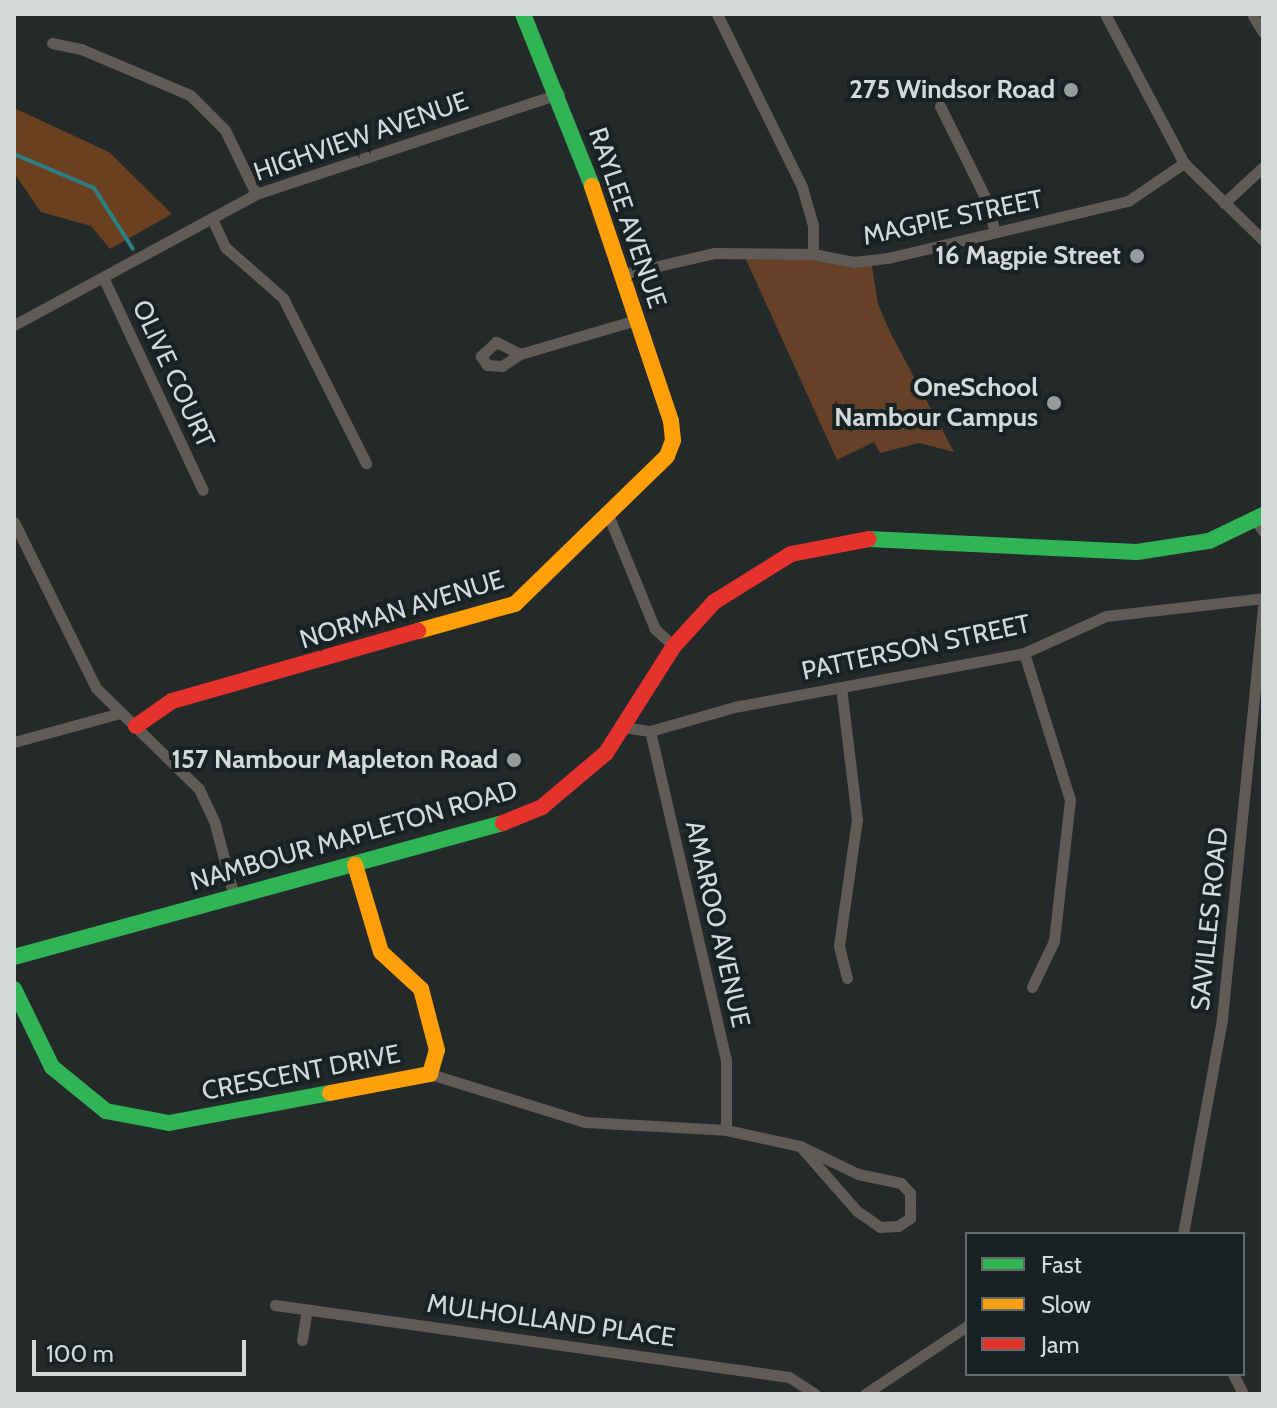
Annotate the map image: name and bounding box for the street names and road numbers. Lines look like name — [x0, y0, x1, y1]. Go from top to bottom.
street label: HIGHVIEW AVENUE — [250, 86, 472, 188]
street label: RAYLEE AVENUE — [581, 124, 673, 312]
street label: MAGPIE STREET — [860, 184, 1046, 252]
street label: OLIVE COURT — [125, 295, 221, 453]
street label: NORMAN AVENUE — [296, 564, 508, 656]
street label: PATTERSON STREET — [799, 609, 1033, 687]
street label: NAMBOUR MAPLETON ROAD — [187, 774, 521, 898]
street label: AMAROO AVENUE — [678, 818, 756, 1030]
street label: SAVILLES ROAD — [1185, 826, 1235, 1012]
street label: CRESCENT DRIVE — [199, 1038, 403, 1108]
street label: MULHOLLAND PLACE — [425, 1288, 677, 1354]

